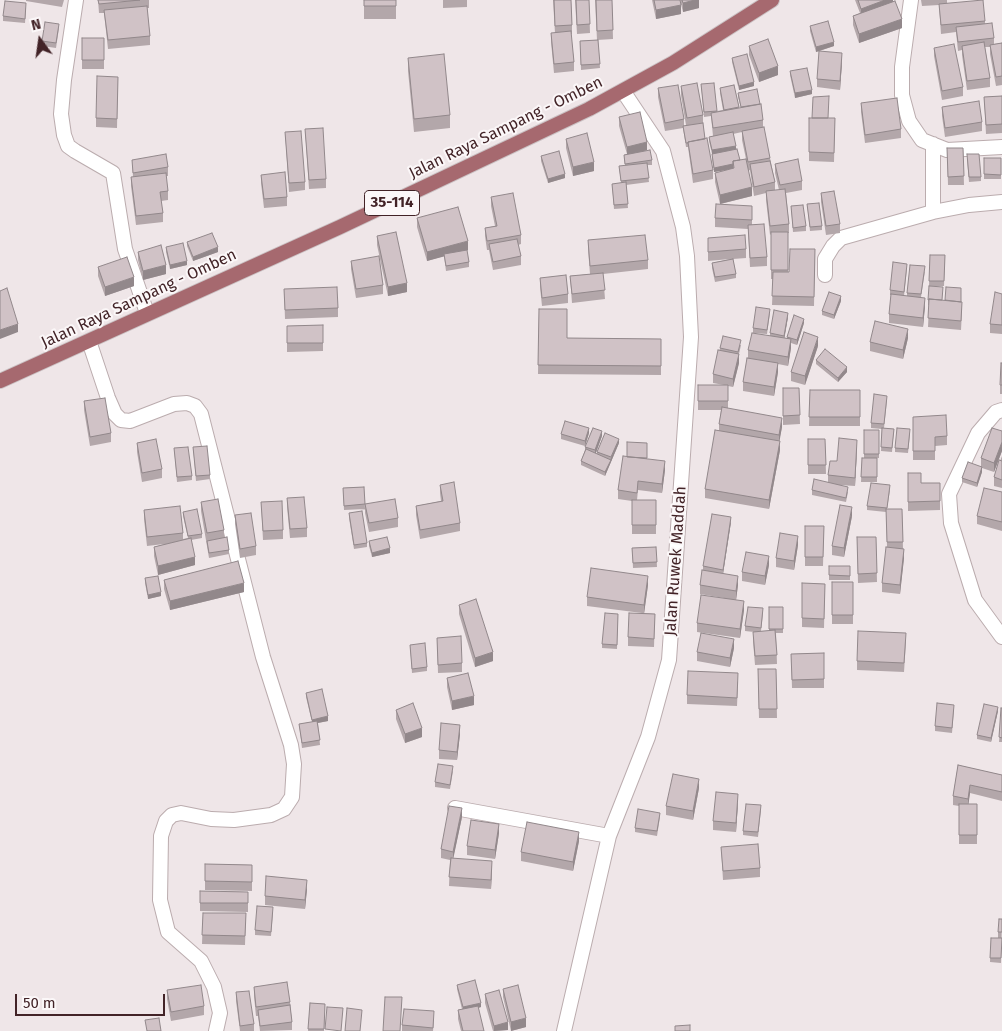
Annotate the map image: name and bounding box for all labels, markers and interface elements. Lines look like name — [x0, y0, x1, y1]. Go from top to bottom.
north arrow — [15, 15, 65, 65]
text: N — [30, 16, 43, 34]
street label: Jalan Raya Sampang - Omben — [406, 73, 606, 183]
road number: 35-114 — [364, 190, 420, 216]
street label: Jalan Raya Sampang - Omben — [38, 245, 240, 353]
street label: Jalan Ruwek Maddah — [661, 485, 691, 637]
scale bar — [18, 984, 168, 1016]
text: 50 m — [23, 994, 56, 1012]

